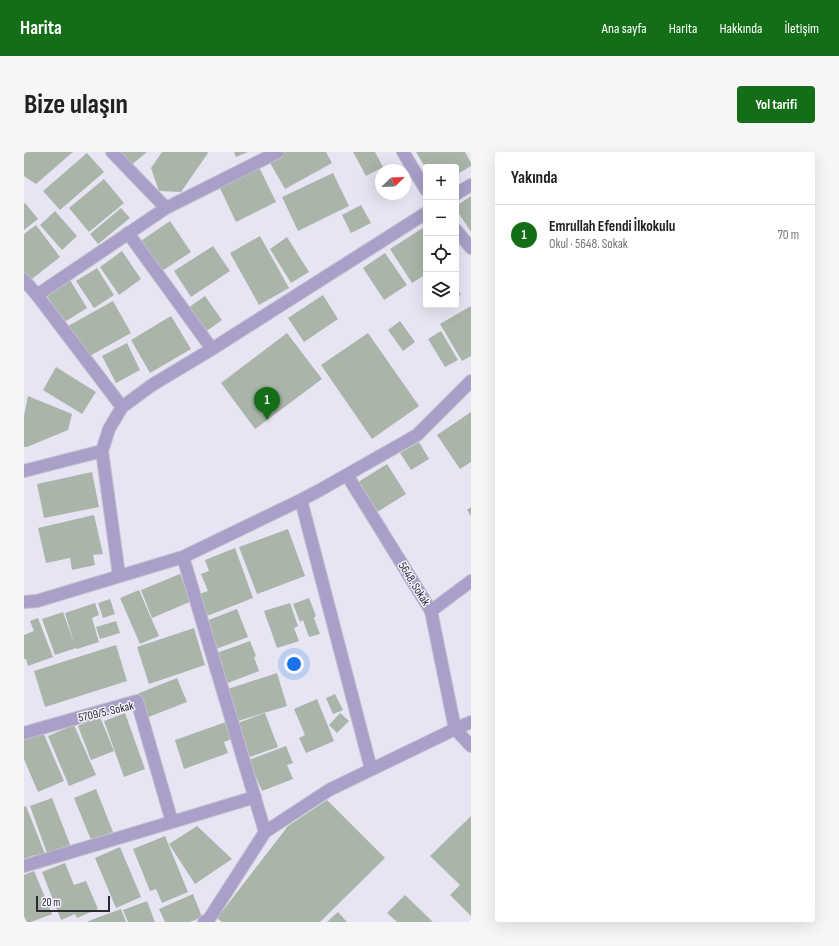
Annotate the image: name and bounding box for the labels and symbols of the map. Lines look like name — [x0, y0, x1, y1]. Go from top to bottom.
north arrow — [375, 164, 411, 200]
pin: 1 — [254, 387, 280, 420]
street label: 5648. Sokak — [395, 559, 433, 609]
your location — [284, 654, 304, 674]
street label: 5709/5. Sokak — [77, 698, 136, 726]
scale bar — [36, 894, 110, 913]

